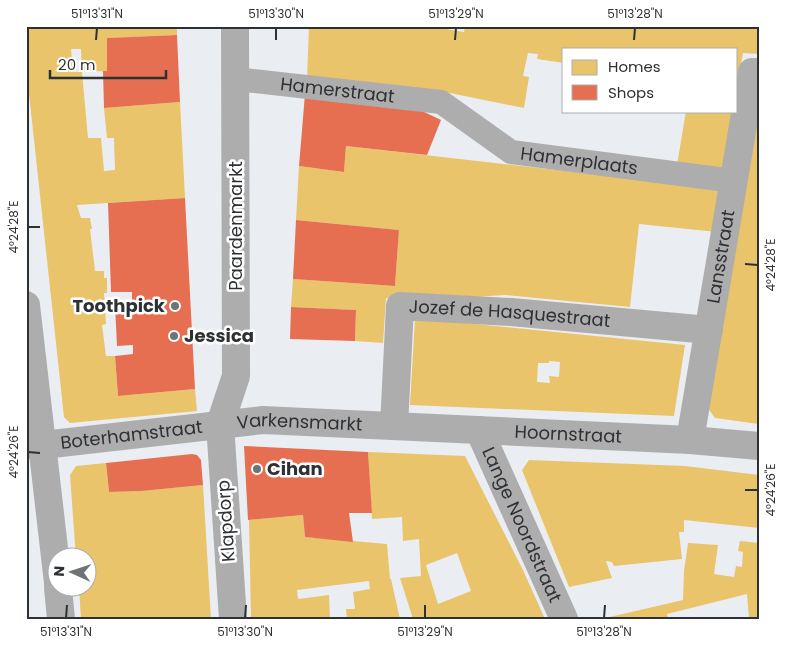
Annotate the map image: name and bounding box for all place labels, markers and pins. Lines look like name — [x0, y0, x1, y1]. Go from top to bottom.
place label: Toothpick — [72, 293, 166, 318]
marker: Toothpick — [169, 300, 181, 312]
place label: Jessica — [184, 323, 254, 348]
marker: Jessica — [168, 330, 180, 342]
place label: Cihan — [267, 456, 323, 481]
marker: Cihan — [251, 463, 263, 475]

